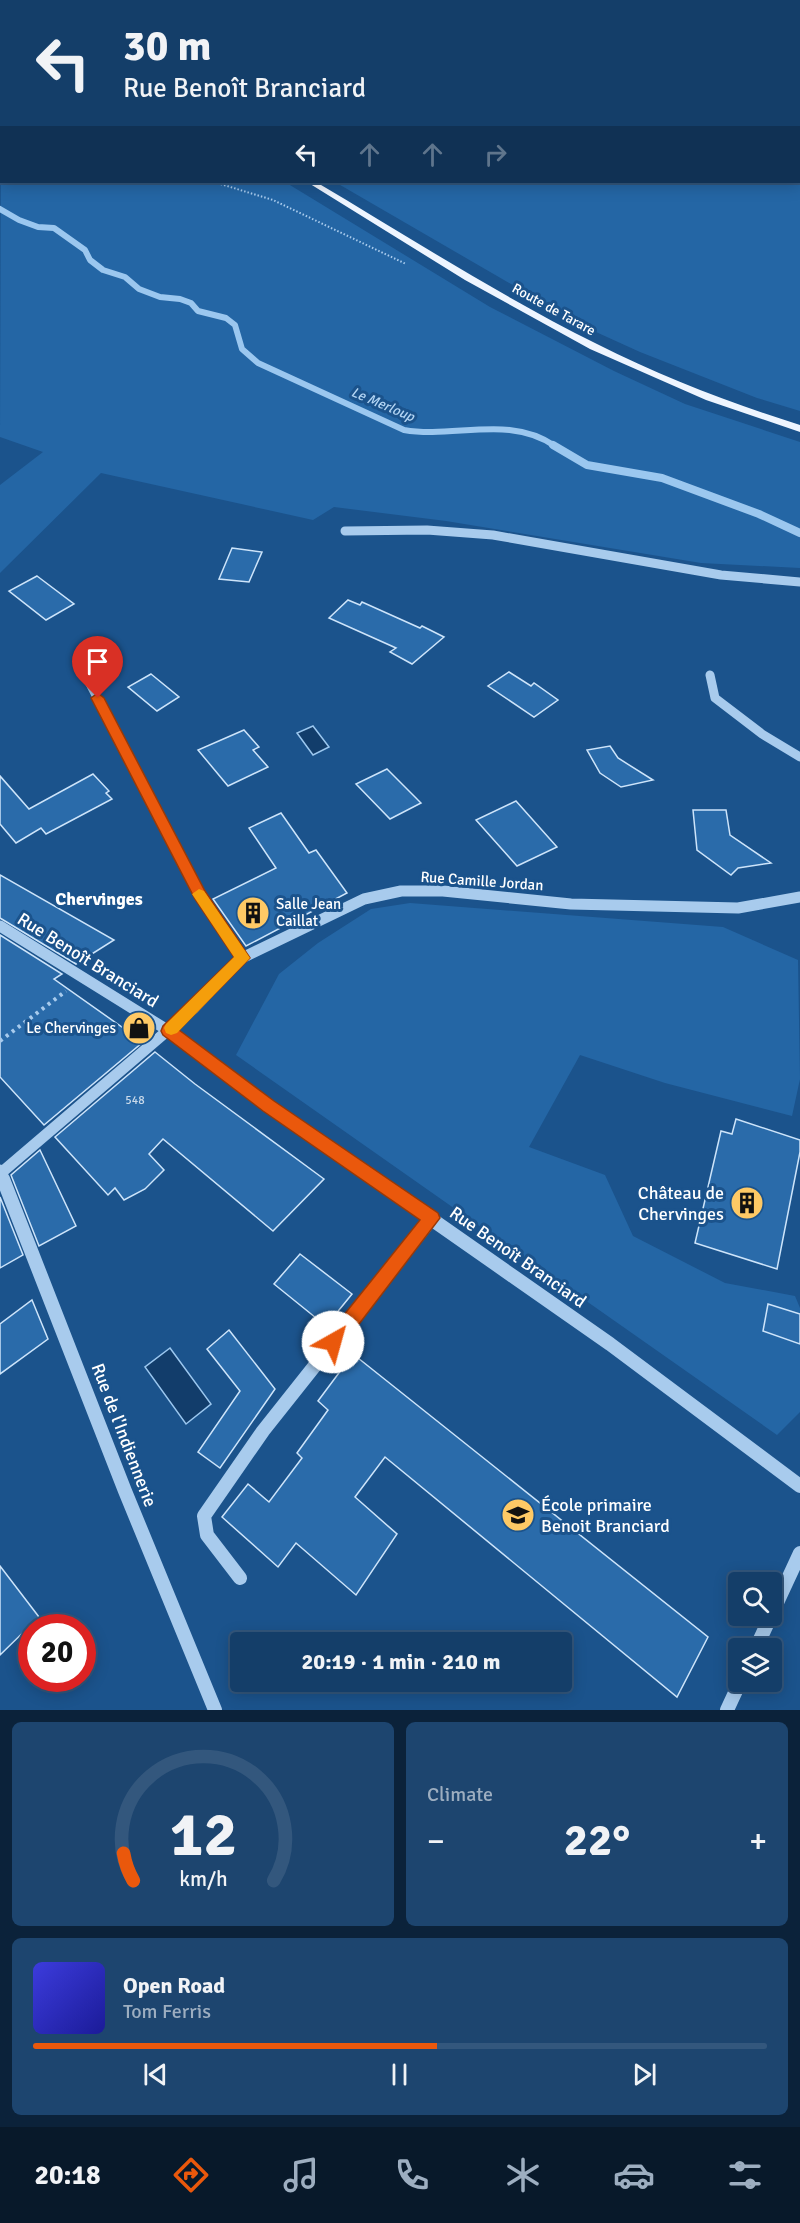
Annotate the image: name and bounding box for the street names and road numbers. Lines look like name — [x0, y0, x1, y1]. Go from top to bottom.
street label: Route de Tarare — [509, 280, 598, 339]
street label: Rue Camille Jordan — [420, 868, 544, 894]
street label: Rue Benoît Branciard — [13, 908, 163, 1012]
street label: Rue Benoît Branciard — [445, 1202, 591, 1312]
street label: Rue de l'Indiennerie — [86, 1360, 162, 1510]

